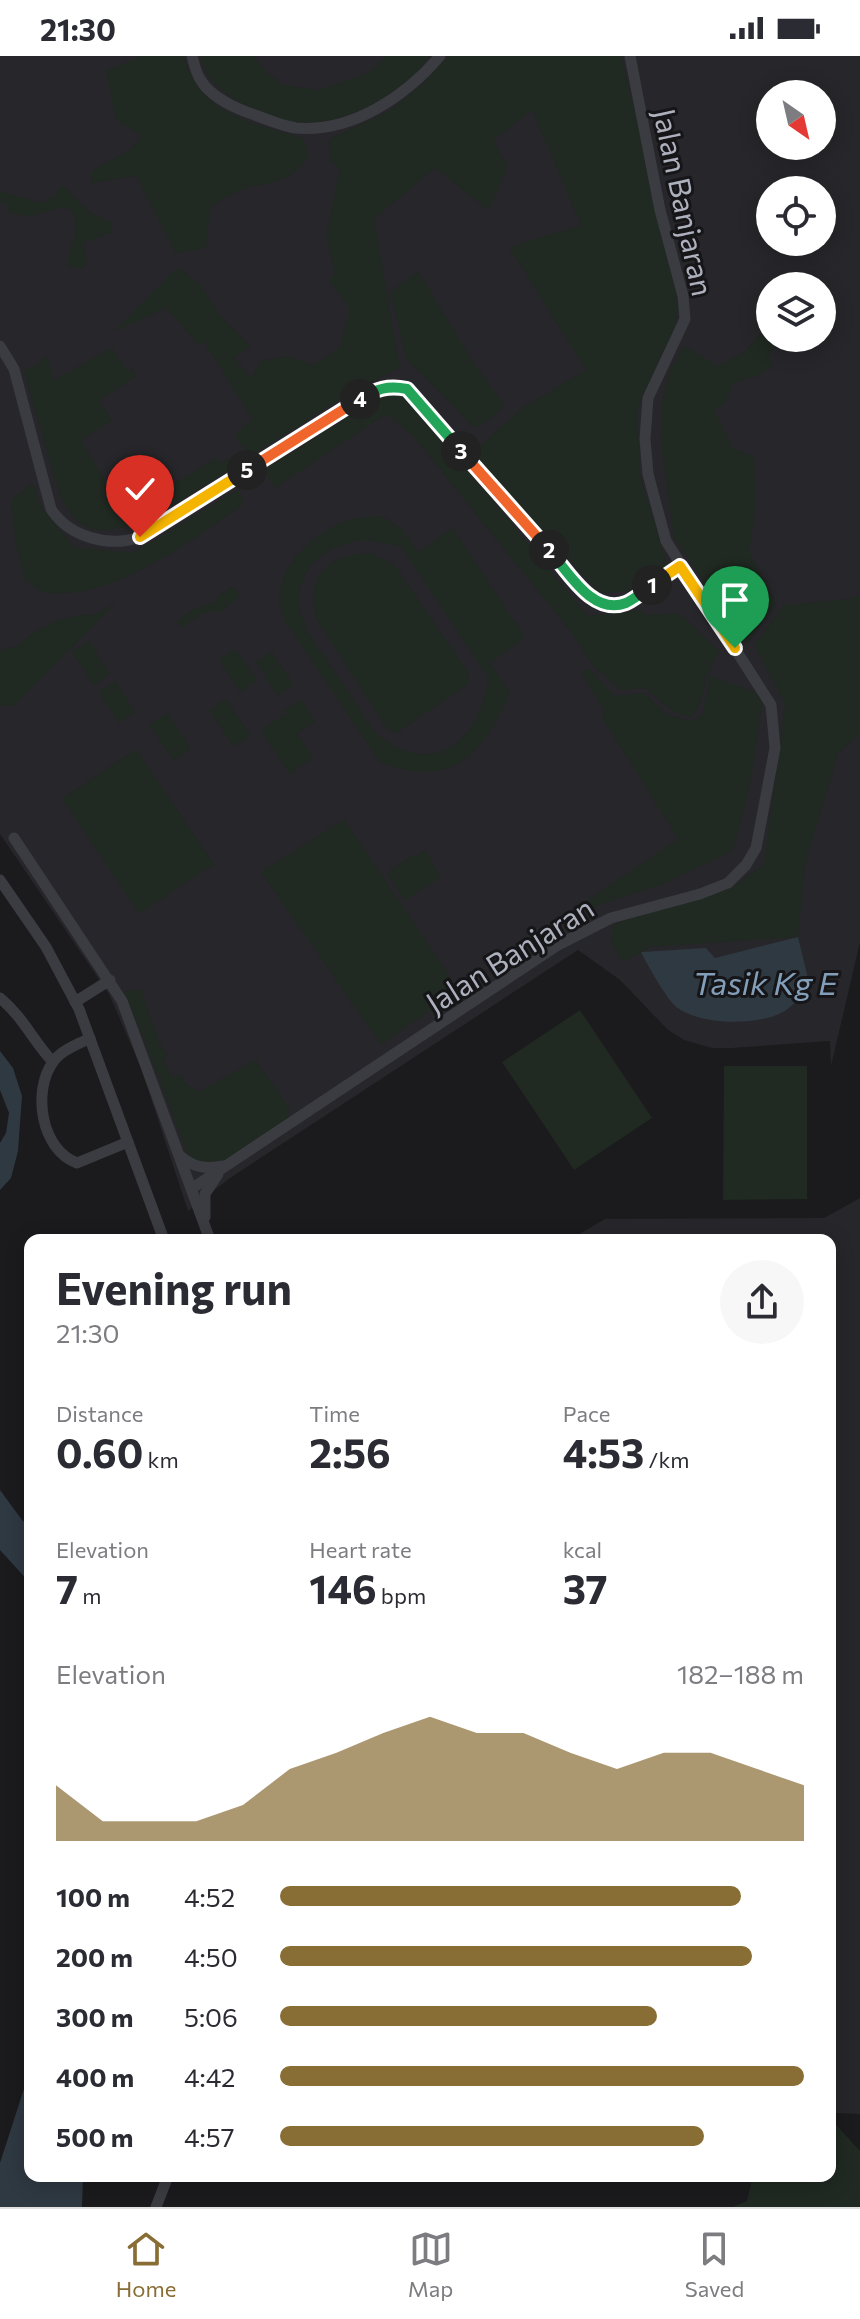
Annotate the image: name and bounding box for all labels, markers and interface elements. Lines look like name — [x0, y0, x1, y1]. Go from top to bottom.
text: 21:30 — [40, 10, 116, 47]
north arrow — [756, 80, 836, 160]
map controls — [756, 80, 836, 352]
street label: Jalan Banjaran — [647, 105, 723, 299]
button: locate — [756, 176, 836, 256]
button: layers — [756, 272, 836, 352]
pin: 4 — [340, 379, 380, 419]
text: 4 — [353, 385, 367, 412]
pin: 3 — [441, 431, 481, 471]
text: 3 — [455, 437, 467, 464]
pin: 5 — [227, 450, 267, 490]
pin — [106, 455, 174, 537]
text: 5 — [241, 456, 253, 483]
icon: check — [118, 467, 162, 511]
pin: 2 — [529, 530, 569, 570]
text: 2 — [543, 536, 555, 563]
pin: 1 — [632, 565, 672, 605]
pin — [701, 566, 769, 648]
text: 1 — [647, 571, 657, 598]
icon: arrive — [713, 578, 757, 622]
street label: Jalan Banjaran — [418, 888, 600, 1020]
water label: Tasik Kg E — [693, 962, 839, 1002]
text: Evening run — [56, 1260, 292, 1314]
button: share — [720, 1260, 804, 1344]
text: 21:30 — [56, 1317, 119, 1348]
text: Distance — [56, 1400, 143, 1427]
text: Time — [309, 1400, 360, 1427]
text: Pace — [563, 1400, 610, 1427]
text: 0.60 — [56, 1427, 143, 1476]
text: 2:56 — [309, 1427, 391, 1476]
text: 4:53 — [563, 1427, 644, 1476]
text: km — [143, 1446, 179, 1473]
text: /km — [644, 1446, 690, 1473]
text: Elevation — [56, 1536, 149, 1563]
text: Heart rate — [309, 1536, 412, 1563]
text: kcal — [563, 1536, 602, 1563]
text: 7 — [56, 1563, 78, 1612]
text: 146 — [309, 1563, 377, 1612]
text: 37 — [563, 1563, 608, 1612]
text: m — [78, 1582, 101, 1609]
text: bpm — [377, 1582, 426, 1609]
text: Elevation — [56, 1658, 166, 1689]
text: 182–188 m — [677, 1658, 804, 1689]
text: 100 m — [56, 1881, 130, 1912]
text: 4:52 — [184, 1881, 235, 1912]
text: 200 m — [56, 1941, 133, 1972]
text: 4:50 — [184, 1941, 238, 1972]
text: 300 m — [56, 2001, 133, 2032]
text: 5:06 — [184, 2001, 238, 2032]
text: 400 m — [56, 2061, 134, 2092]
text: 4:42 — [184, 2061, 235, 2092]
text: 500 m — [56, 2121, 133, 2152]
text: 4:57 — [184, 2121, 234, 2152]
tab: Home — [116, 2227, 176, 2302]
tab: Map — [408, 2227, 453, 2302]
tab: Saved — [685, 2227, 744, 2302]

